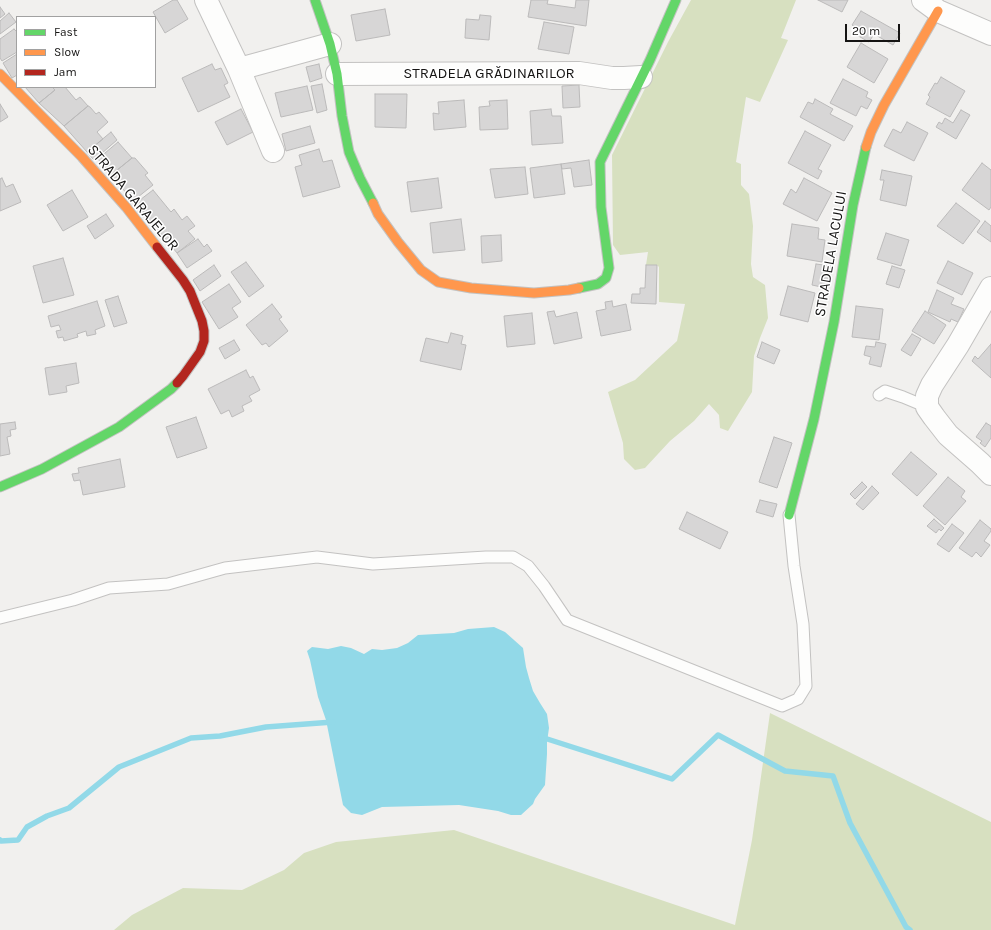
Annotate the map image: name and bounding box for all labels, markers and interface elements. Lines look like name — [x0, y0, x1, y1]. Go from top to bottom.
legend — [16, 16, 156, 88]
scale bar — [847, 16, 902, 42]
text: 20 m — [852, 24, 880, 38]
text: Fast — [54, 25, 77, 39]
text: Slow — [54, 45, 80, 59]
text: Jam — [54, 65, 77, 79]
street label: STRADELA GRĂDINARILOR — [403, 65, 575, 83]
street label: STRADA GARAJELOR — [83, 141, 183, 255]
street label: STRADELA LACULUI — [811, 190, 851, 318]

